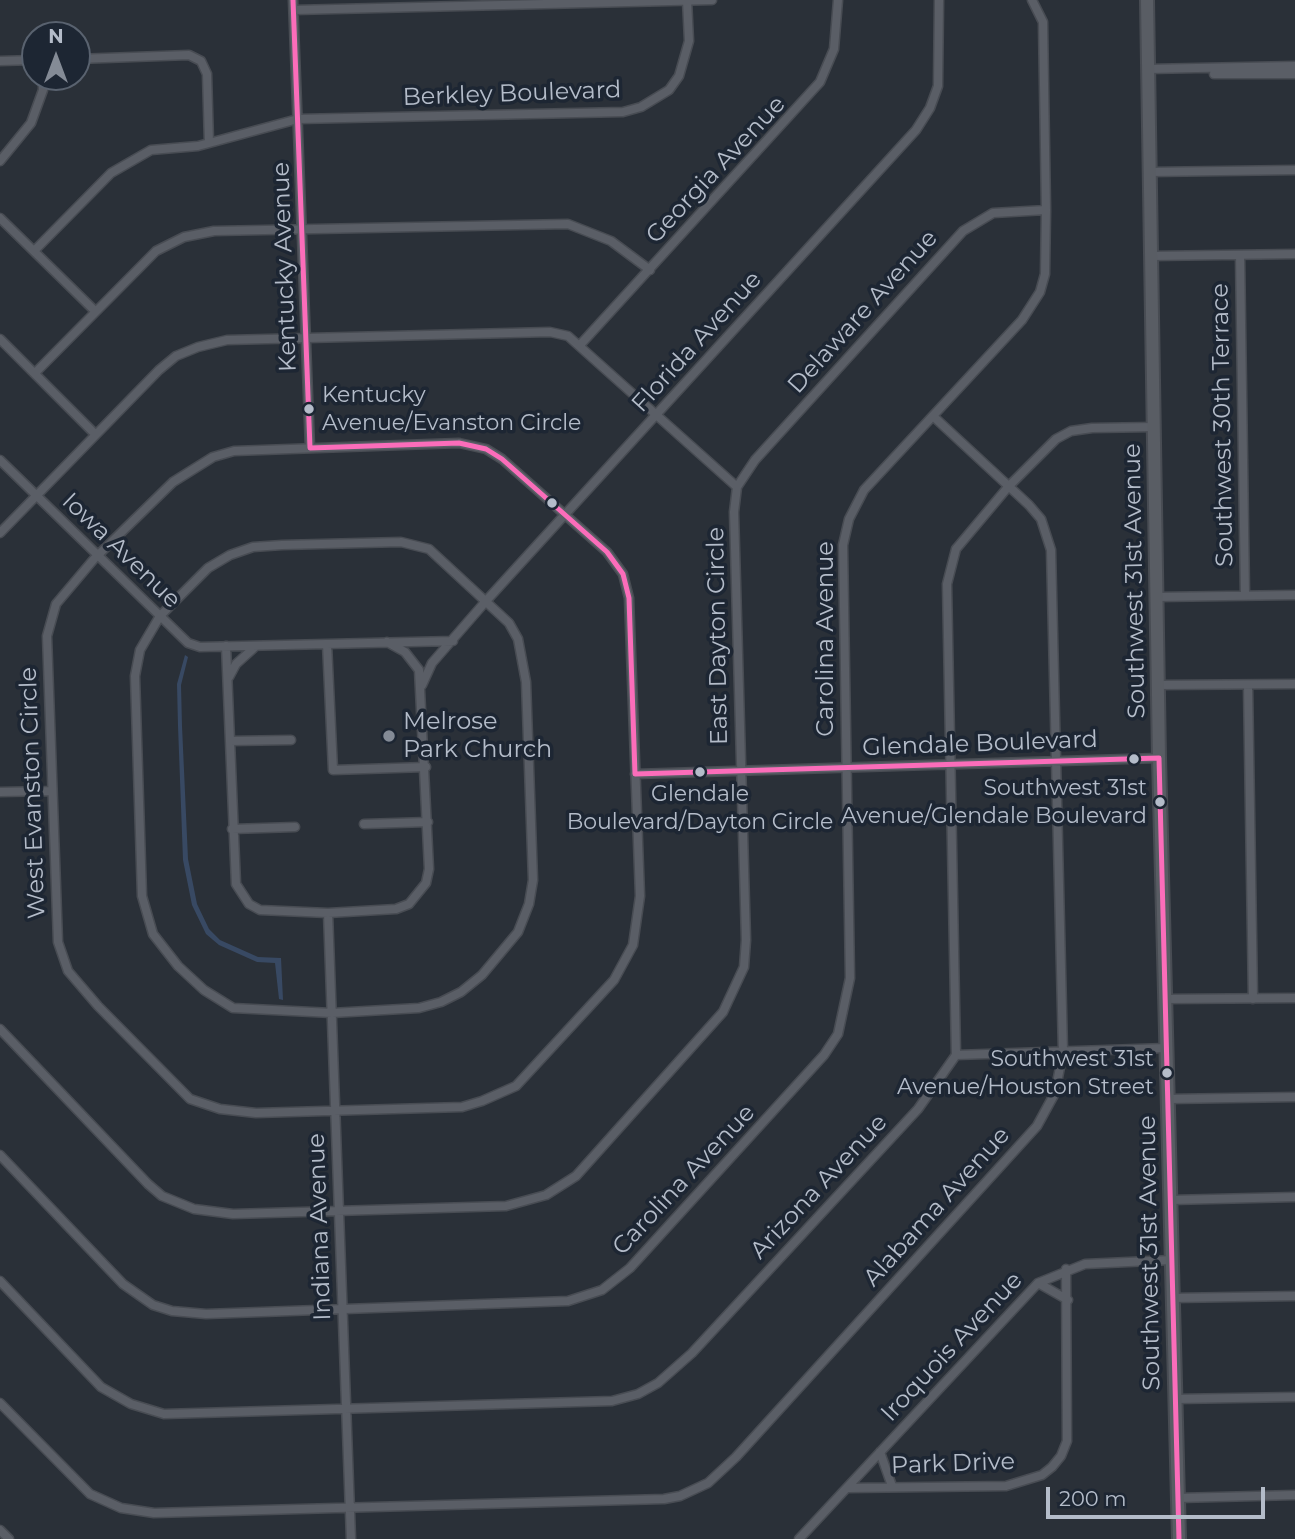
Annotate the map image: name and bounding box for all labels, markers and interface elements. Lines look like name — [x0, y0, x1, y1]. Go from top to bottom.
north arrow — [21, 21, 91, 91]
text: N — [48, 25, 64, 48]
street label: Berkley Boulevard — [402, 76, 622, 112]
street label: Georgia Avenue — [640, 90, 792, 250]
street label: Kentucky Avenue — [267, 162, 303, 372]
street label: Delaware Avenue — [782, 224, 944, 400]
street label: Florida Avenue — [626, 266, 768, 418]
street label: Southwest 30th Terrace — [1206, 283, 1240, 567]
place label: Kentucky Avenue/Evanston Circle — [322, 383, 581, 434]
marker: Kentucky Avenue/Evanston Circle — [302, 402, 316, 416]
street label: Southwest 31st Avenue — [1118, 443, 1152, 719]
street label: Iowa Avenue — [56, 487, 186, 615]
unlabelled marker — [545, 496, 559, 510]
street label: East Dayton Circle — [702, 527, 734, 745]
street label: Carolina Avenue — [812, 541, 840, 737]
street label: West Evanston Circle — [14, 667, 52, 919]
place label: Melrose Park Church — [403, 708, 552, 764]
street label: Glendale Boulevard — [862, 725, 1098, 763]
marker: Melrose Park Church — [381, 728, 397, 744]
unlabelled marker — [1127, 752, 1141, 766]
marker: Glendale Boulevard/Dayton Circle — [693, 765, 707, 779]
place label: Southwest 31st Avenue/Glendale Boulevard — [841, 776, 1147, 828]
place label: Glendale Boulevard/Dayton Circle — [567, 782, 833, 834]
marker: Southwest 31st Avenue/Glendale Boulevard — [1153, 795, 1167, 809]
place label: Southwest 31st Avenue/Houston Street — [897, 1047, 1154, 1098]
marker: Southwest 31st Avenue/Houston Street — [1160, 1066, 1174, 1080]
street label: Carolina Avenue — [607, 1099, 761, 1261]
street label: Arizona Avenue — [745, 1109, 893, 1265]
street label: Southwest 31st Avenue — [1133, 1115, 1167, 1391]
street label: Alabama Avenue — [858, 1121, 1016, 1293]
street label: Indiana Avenue — [302, 1133, 338, 1321]
street label: Iroquois Avenue — [875, 1266, 1029, 1428]
street label: Park Drive — [891, 1447, 1015, 1481]
scale bar — [1050, 1472, 1269, 1516]
text: 200 m — [1059, 1486, 1126, 1511]

